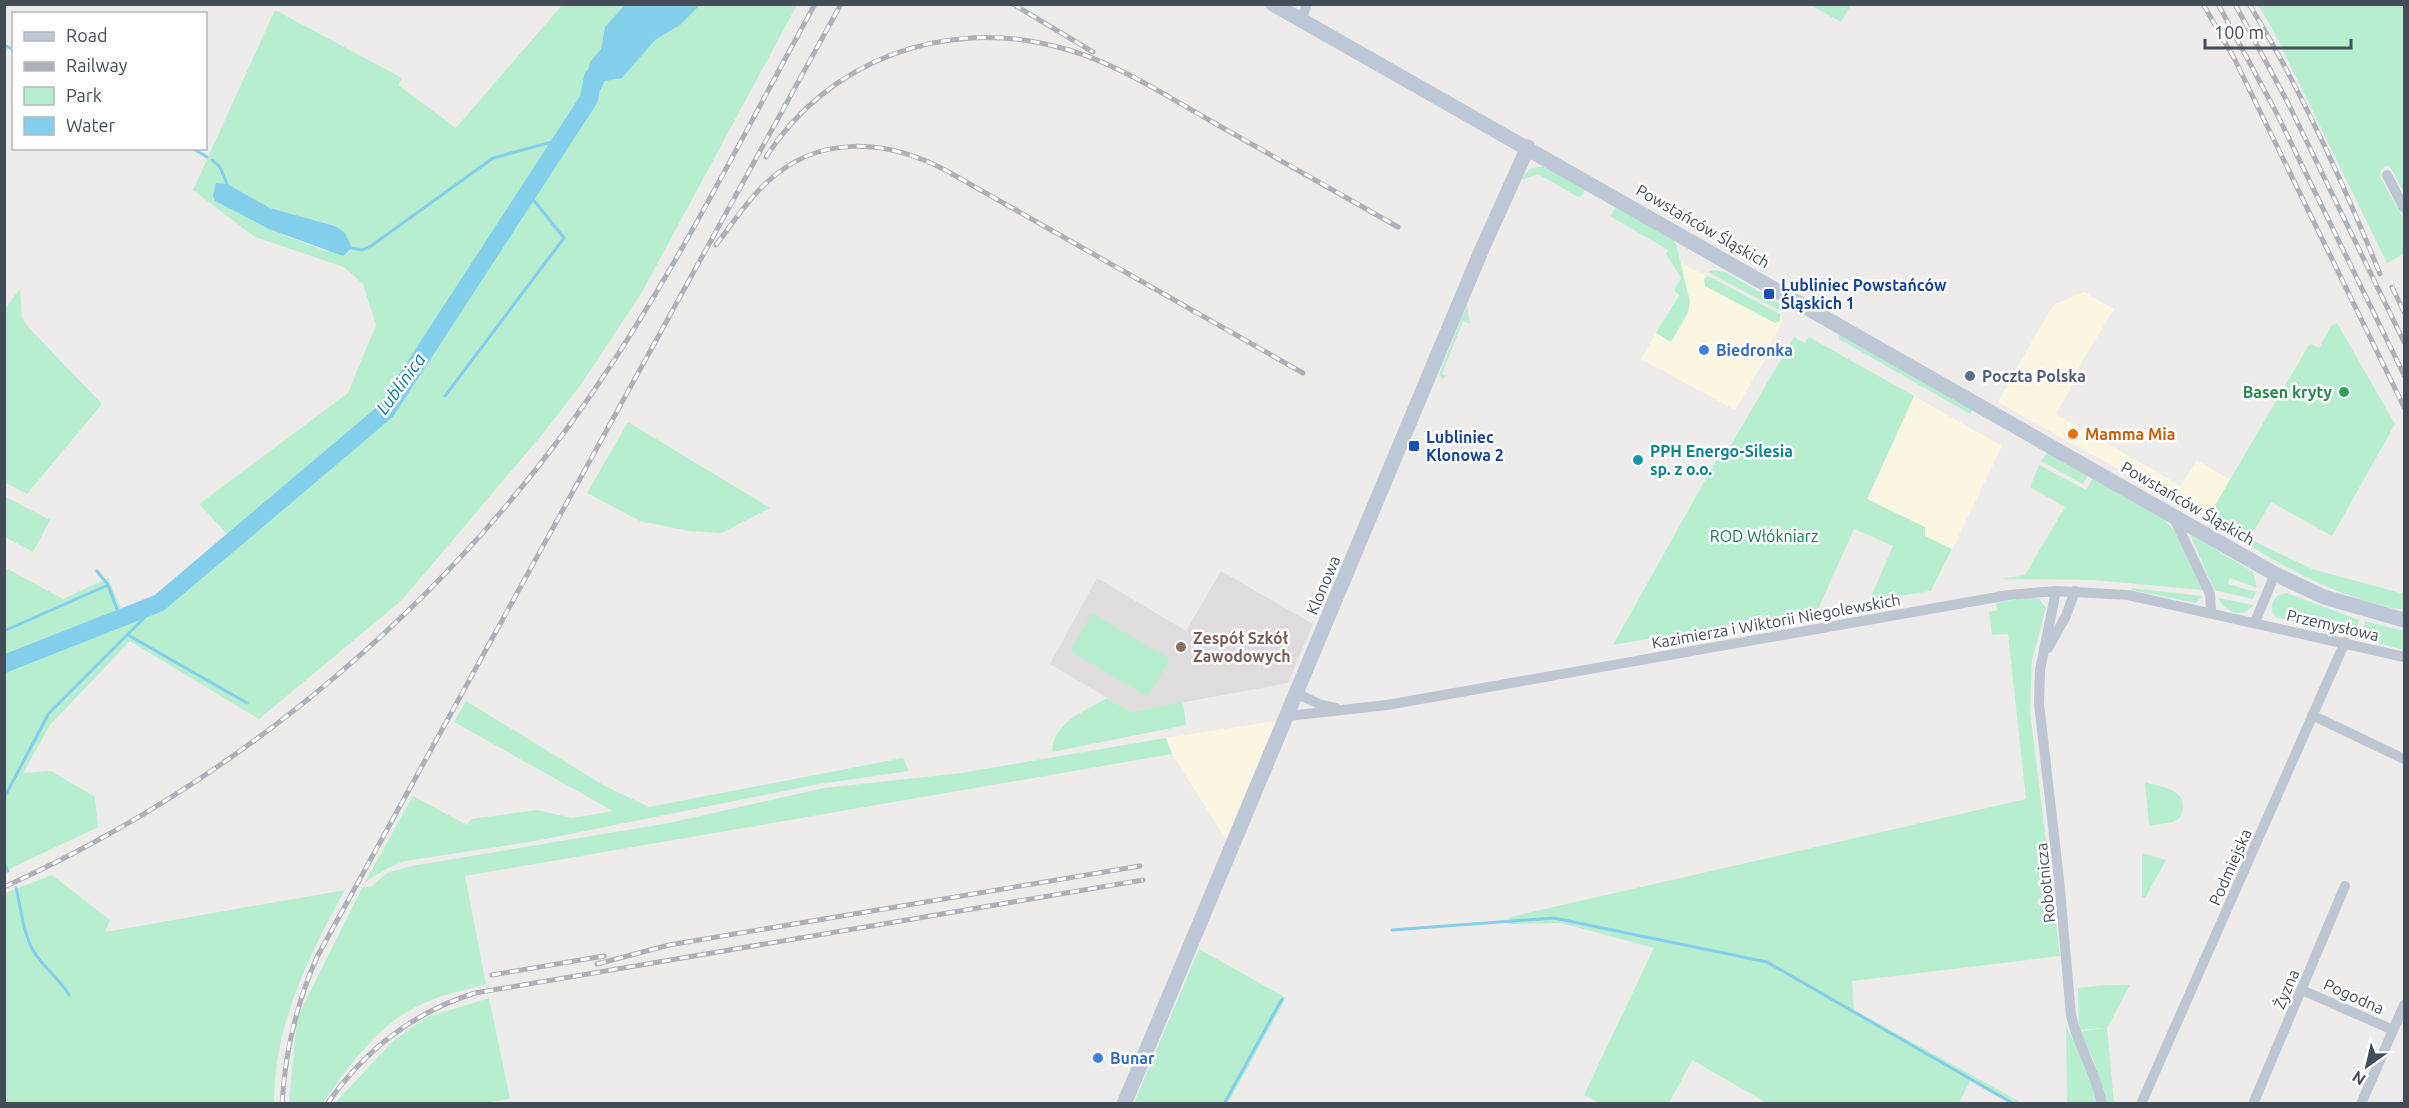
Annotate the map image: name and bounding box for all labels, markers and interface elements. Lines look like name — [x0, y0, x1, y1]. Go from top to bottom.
legend — [12, 12, 207, 150]
scale bar — [2205, 12, 2350, 50]
text: 100 m — [2214, 22, 2264, 42]
text: Road — [66, 25, 108, 45]
text: Railway — [66, 55, 128, 75]
text: Park — [66, 85, 102, 105]
text: Water — [66, 115, 116, 135]
street label: Powstańców Śląskich — [1633, 180, 1773, 272]
place label: Lubliniec Powstańców Śląskich 1 — [1781, 276, 1947, 313]
marker: Lubliniec Powstańców Śląskich 1 — [1762, 287, 1776, 301]
place label: Biedronka — [1716, 341, 1793, 359]
marker: Biedronka — [1697, 343, 1711, 357]
water label: Lublinica — [372, 349, 429, 418]
place label: Poczta Polska — [1982, 367, 2086, 385]
marker: Poczta Polska — [1963, 369, 1977, 383]
place label: Basen kryty — [2243, 383, 2332, 401]
marker: Basen kryty — [2337, 385, 2351, 399]
place label: Mamma Mia — [2085, 425, 2175, 443]
marker: Mamma Mia — [2066, 427, 2080, 441]
place label: Lubliniec Klonowa 2 — [1426, 428, 1504, 464]
marker: Lubliniec Klonowa 2 — [1407, 439, 1421, 453]
place label: PPH Energo-Silesia sp. z o.o. — [1650, 442, 1793, 478]
marker: PPH Energo-Silesia sp. z o.o. — [1631, 453, 1645, 467]
street label: Powstańców Śląskich — [2118, 457, 2258, 549]
park label: ROD Włókniarz — [1710, 527, 1818, 545]
street label: Klonowa — [1303, 553, 1343, 617]
street label: Kazimierza i Wiktorii Niegolewskich — [1650, 590, 1902, 652]
street label: Przemysłowa — [2285, 606, 2381, 644]
place label: Zespół Szkół Zawodowych — [1193, 629, 1291, 665]
marker: Zespół Szkół Zawodowych — [1174, 640, 1188, 654]
street label: Podmiejska — [2205, 826, 2255, 908]
street label: Robotnicza — [2032, 842, 2058, 924]
street label: Żyzna — [2270, 966, 2302, 1012]
street label: Pogodna — [2321, 975, 2387, 1017]
north arrow — [2337, 1036, 2397, 1096]
place label: Bunar — [1110, 1049, 1155, 1067]
marker: Bunar — [1091, 1051, 1105, 1065]
text: N — [2349, 1068, 2369, 1089]

